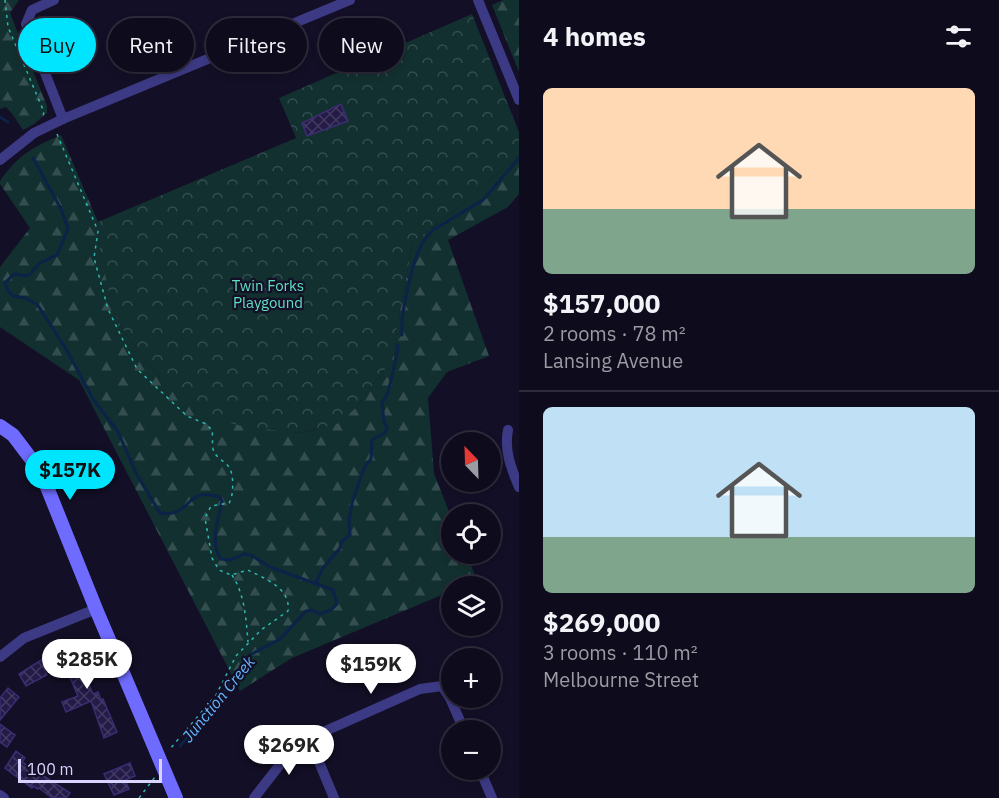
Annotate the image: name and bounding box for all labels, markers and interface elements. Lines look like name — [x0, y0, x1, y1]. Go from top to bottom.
chip: Buy — [18, 18, 96, 72]
chip: Rent — [108, 18, 194, 72]
chip: Filters — [206, 18, 307, 72]
chip: New — [319, 18, 404, 72]
text: 4 homes — [543, 19, 646, 53]
icon: filters — [942, 20, 975, 53]
icon: home — [705, 127, 813, 235]
park label: Twin Forks Playgound — [232, 276, 304, 312]
text: $157,000 — [543, 286, 660, 320]
text: 2 rooms · 78 m² — [543, 320, 686, 347]
text: Lansing Avenue — [543, 347, 683, 374]
north arrow — [441, 432, 501, 492]
map controls — [441, 432, 501, 780]
icon: home — [705, 446, 813, 554]
pin: $157K — [28, 450, 112, 501]
text: $157K — [39, 456, 101, 483]
button: locate — [441, 504, 501, 564]
button: layers — [441, 576, 501, 636]
text: $269,000 — [543, 605, 660, 639]
pin: $285K — [45, 639, 129, 690]
text: 3 rooms · 110 m² — [543, 639, 698, 666]
pin: $159K — [329, 644, 413, 695]
text: $285K — [56, 645, 118, 672]
button: + — [441, 648, 501, 708]
text: $159K — [340, 650, 402, 677]
water label: Junction Creek — [177, 651, 259, 746]
text: Melbourne Street — [543, 666, 699, 693]
button: − — [441, 720, 501, 780]
pin: $269K — [247, 725, 331, 776]
text: $269K — [258, 731, 320, 758]
scale bar — [18, 756, 162, 784]
text: 100 m — [27, 759, 74, 779]

